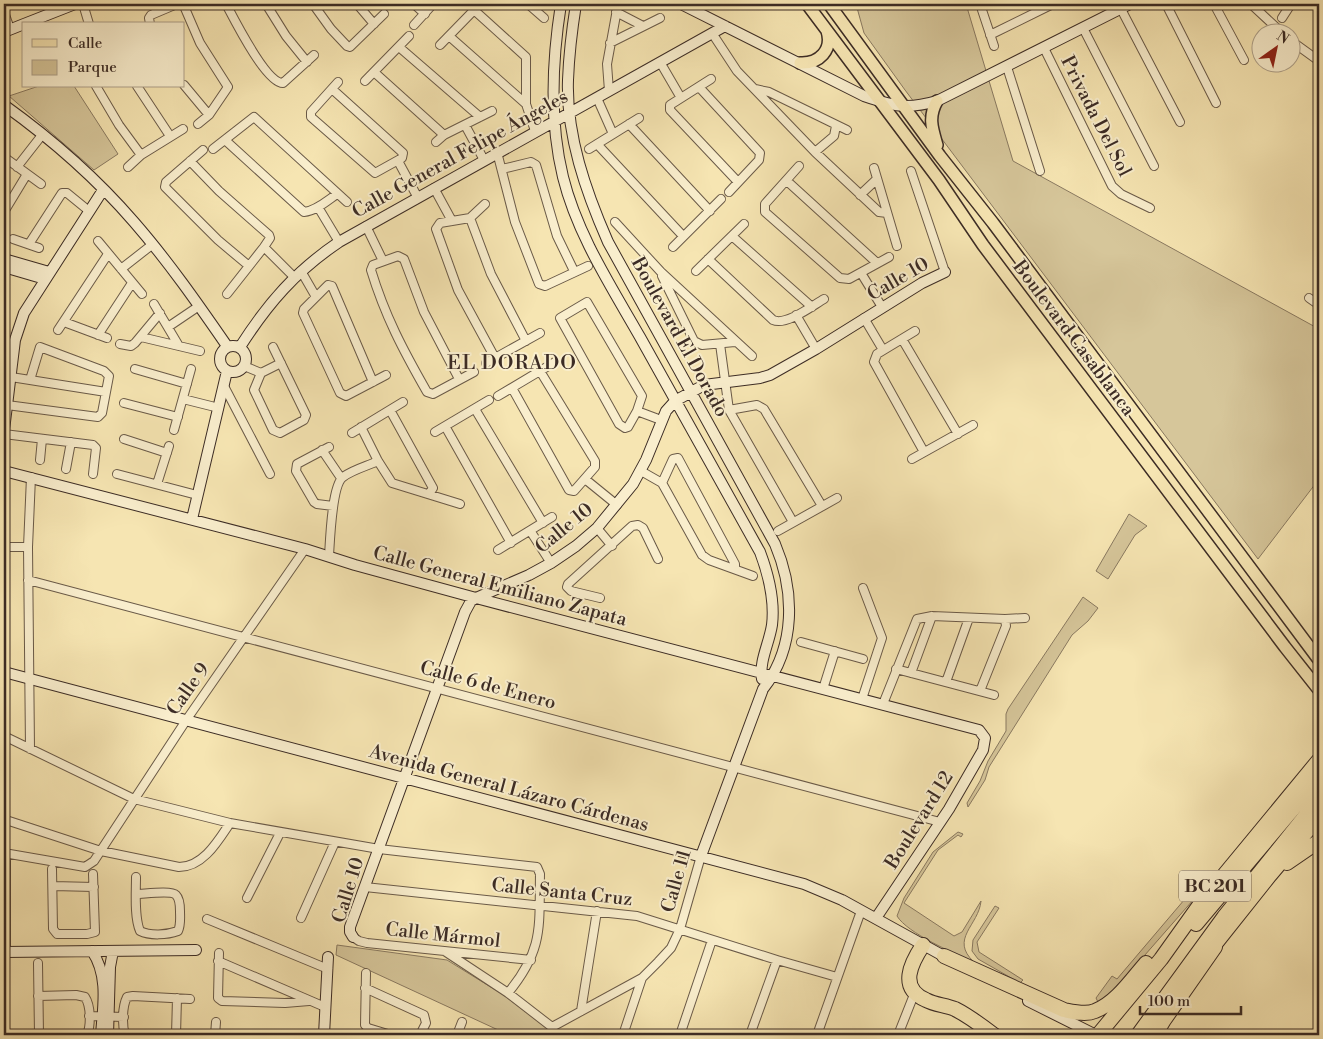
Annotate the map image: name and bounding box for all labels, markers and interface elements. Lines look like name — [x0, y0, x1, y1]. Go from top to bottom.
legend — [22, 22, 185, 88]
north arrow — [1250, 22, 1300, 72]
text: N — [1273, 27, 1292, 49]
text: Calle — [68, 34, 102, 53]
street label: Privada Del Sol — [1055, 52, 1137, 181]
text: Parque — [68, 58, 117, 77]
street label: Calle General Felipe Ángeles — [347, 84, 572, 224]
street label: Boulevard El Dorado — [626, 252, 734, 421]
street label: Calle 10 — [863, 252, 933, 306]
street label: Boulevard Casablanca — [1007, 255, 1141, 421]
district label: EL DORADO — [447, 351, 577, 376]
street label: Calle 10 — [530, 497, 598, 559]
street label: Calle General Emiliano Zapata — [370, 541, 630, 632]
street label: Calle 6 de Enero — [417, 655, 559, 715]
street label: Calle 9 — [161, 658, 215, 720]
street label: Avenida General Lázaro Cárdenas — [366, 739, 651, 837]
street label: Boulevard 12 — [879, 767, 959, 874]
street label: Calle 11 — [656, 847, 696, 915]
street label: Calle 10 — [327, 854, 369, 926]
road number: BC 201 — [1179, 870, 1251, 901]
street label: Calle Santa Cruz — [490, 873, 634, 911]
street label: Calle Mármol — [384, 917, 502, 953]
scale bar — [1140, 984, 1242, 1016]
text: 100 m — [1148, 992, 1190, 1011]

